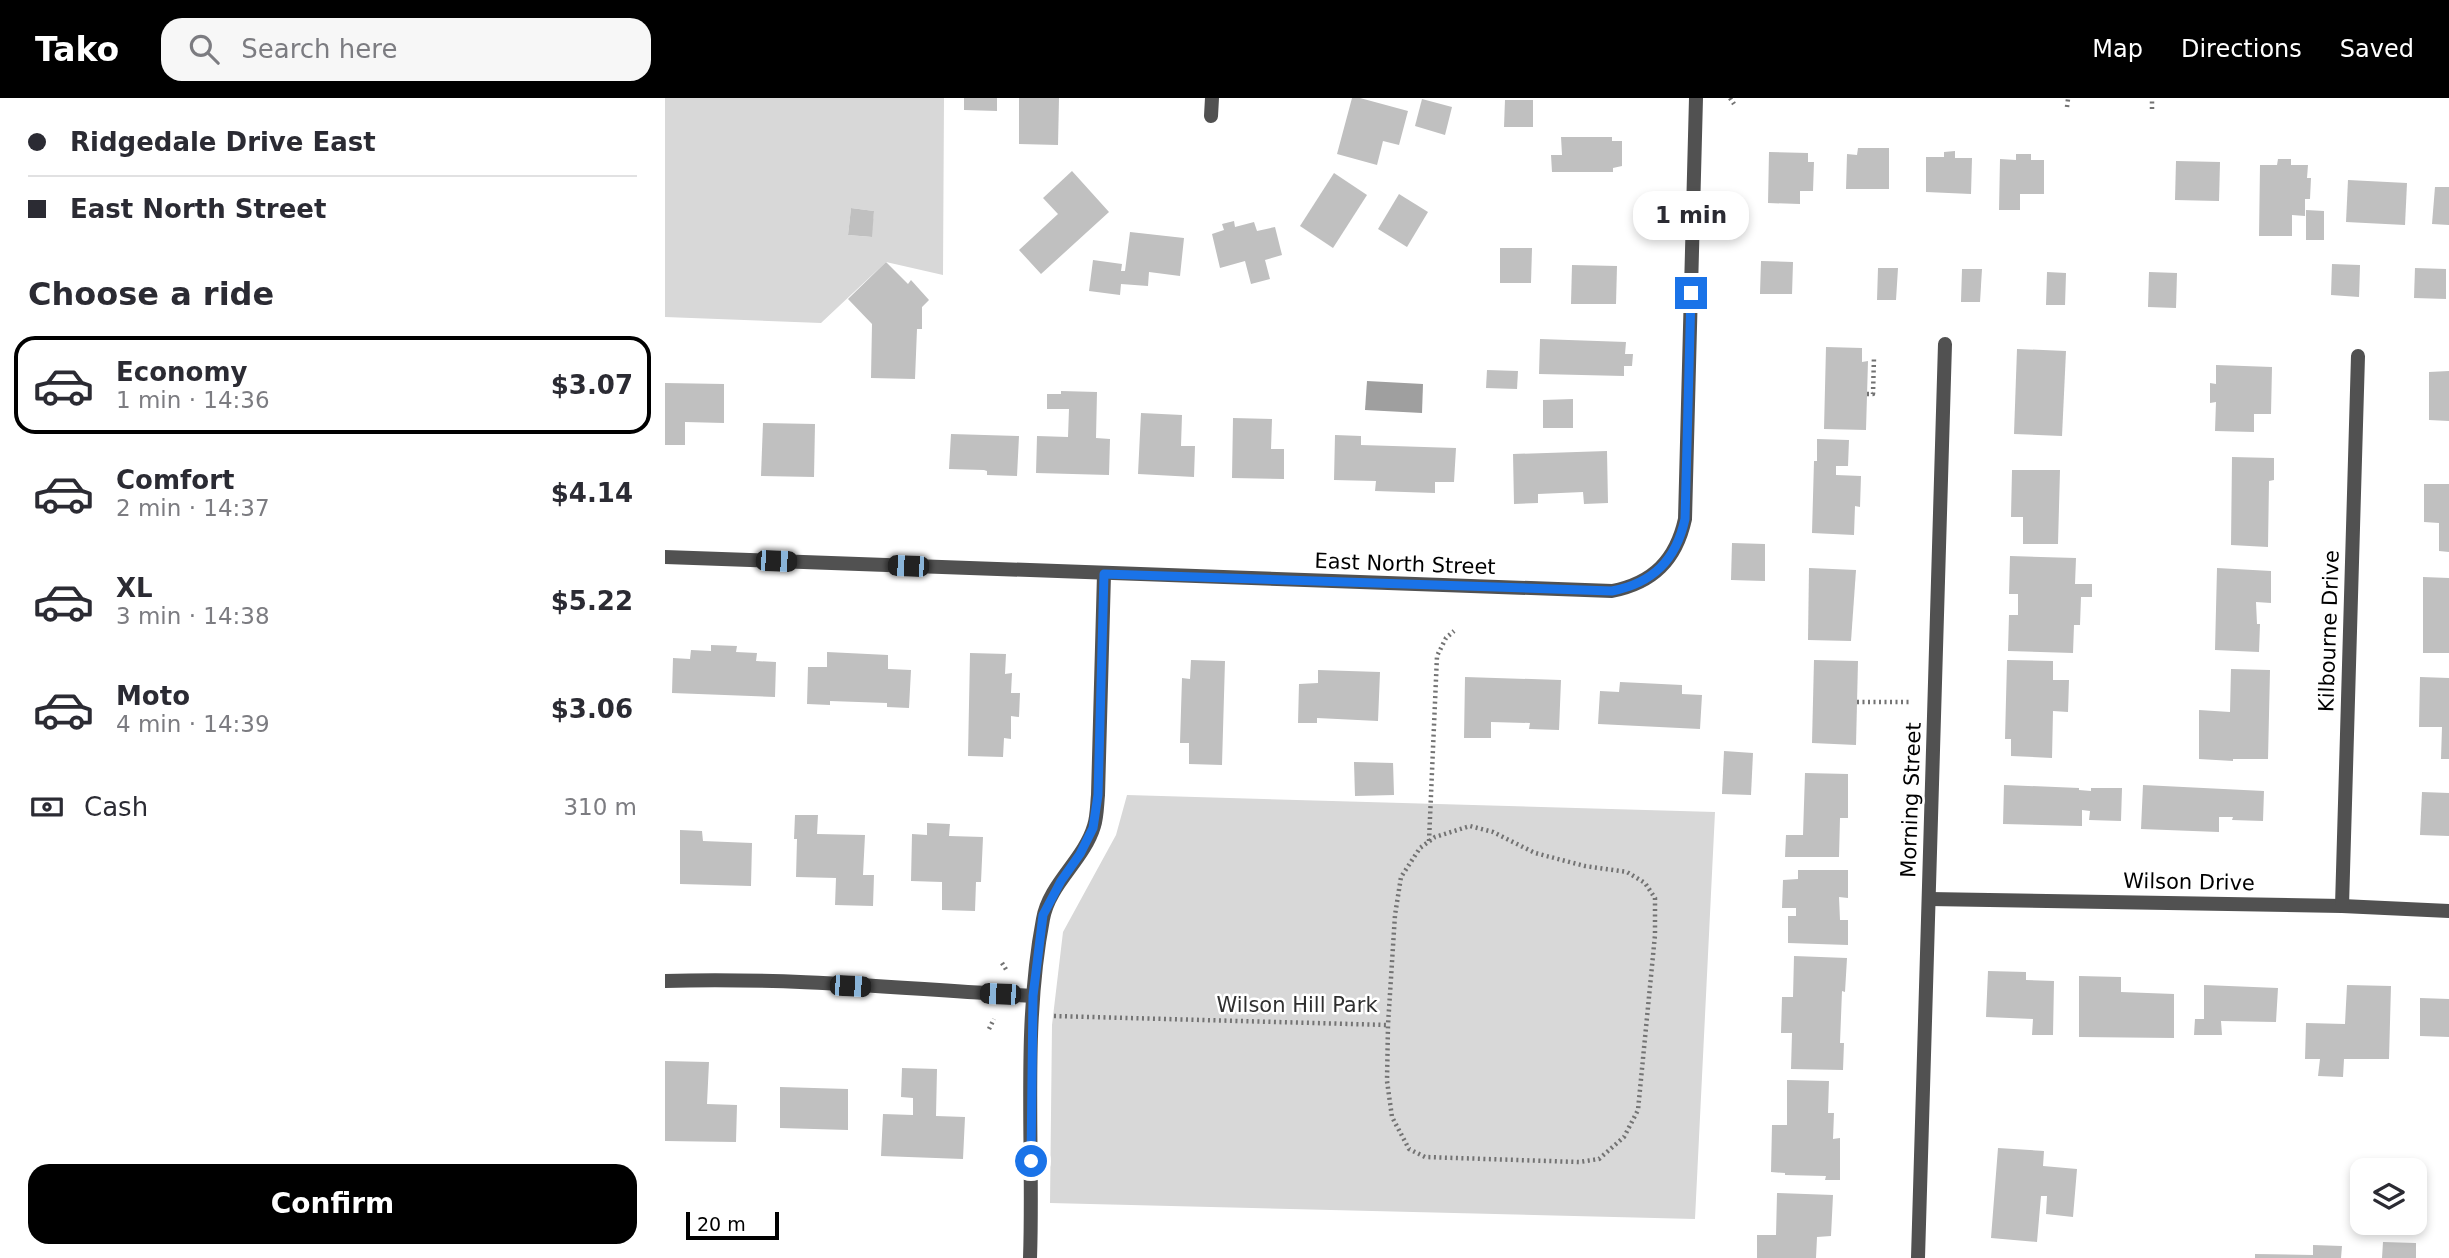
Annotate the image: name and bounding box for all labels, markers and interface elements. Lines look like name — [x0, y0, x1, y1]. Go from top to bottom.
search box — [161, 18, 651, 81]
text: Tako — [35, 30, 119, 69]
icon: search — [185, 30, 223, 68]
text: Search here — [241, 34, 397, 64]
text: Map — [2092, 35, 2143, 63]
text: Directions — [2181, 35, 2302, 63]
text: Saved — [2340, 35, 2414, 63]
text: Ridgedale Drive East — [70, 127, 376, 157]
callout: 1 min — [1633, 192, 1749, 240]
text: East North Street — [70, 194, 326, 224]
text: 1 min — [1655, 202, 1727, 228]
text: Choose a ride — [28, 275, 274, 313]
route end — [1675, 277, 1707, 309]
icon: car — [32, 354, 95, 417]
text: Economy — [116, 357, 247, 387]
text: $3.07 — [551, 370, 633, 400]
text: 1 min · 14:36 — [116, 387, 270, 413]
icon: car — [32, 462, 95, 525]
text: Comfort — [116, 465, 234, 495]
text: $4.14 — [551, 478, 633, 508]
text: 2 min · 14:37 — [116, 495, 270, 521]
street label: East North Street — [1314, 549, 1496, 579]
car — [755, 550, 798, 572]
street label: Kilbourne Drive — [2314, 550, 2344, 712]
car — [887, 555, 930, 577]
icon: car — [32, 570, 95, 633]
text: XL — [116, 573, 153, 603]
text: $5.22 — [551, 586, 633, 616]
text: 3 min · 14:38 — [116, 603, 270, 629]
icon: car — [32, 678, 95, 741]
text: Moto — [116, 681, 190, 711]
text: $3.06 — [551, 694, 633, 724]
text: 4 min · 14:39 — [116, 711, 270, 737]
street label: Morning Street — [1896, 722, 1926, 878]
icon: cash — [28, 788, 66, 826]
text: Cash — [84, 792, 148, 822]
text: 310 m — [563, 794, 637, 820]
street label: Wilson Drive — [2123, 869, 2255, 895]
car — [829, 974, 872, 998]
car — [979, 983, 1022, 1005]
park label: Wilson Hill Park — [1216, 993, 1378, 1017]
route start — [1015, 1145, 1047, 1177]
map controls — [2350, 1158, 2427, 1235]
button: layers — [2350, 1158, 2427, 1235]
button: Confirm — [28, 1164, 637, 1244]
scale bar — [686, 1209, 779, 1241]
text: 20 m — [697, 1213, 746, 1235]

